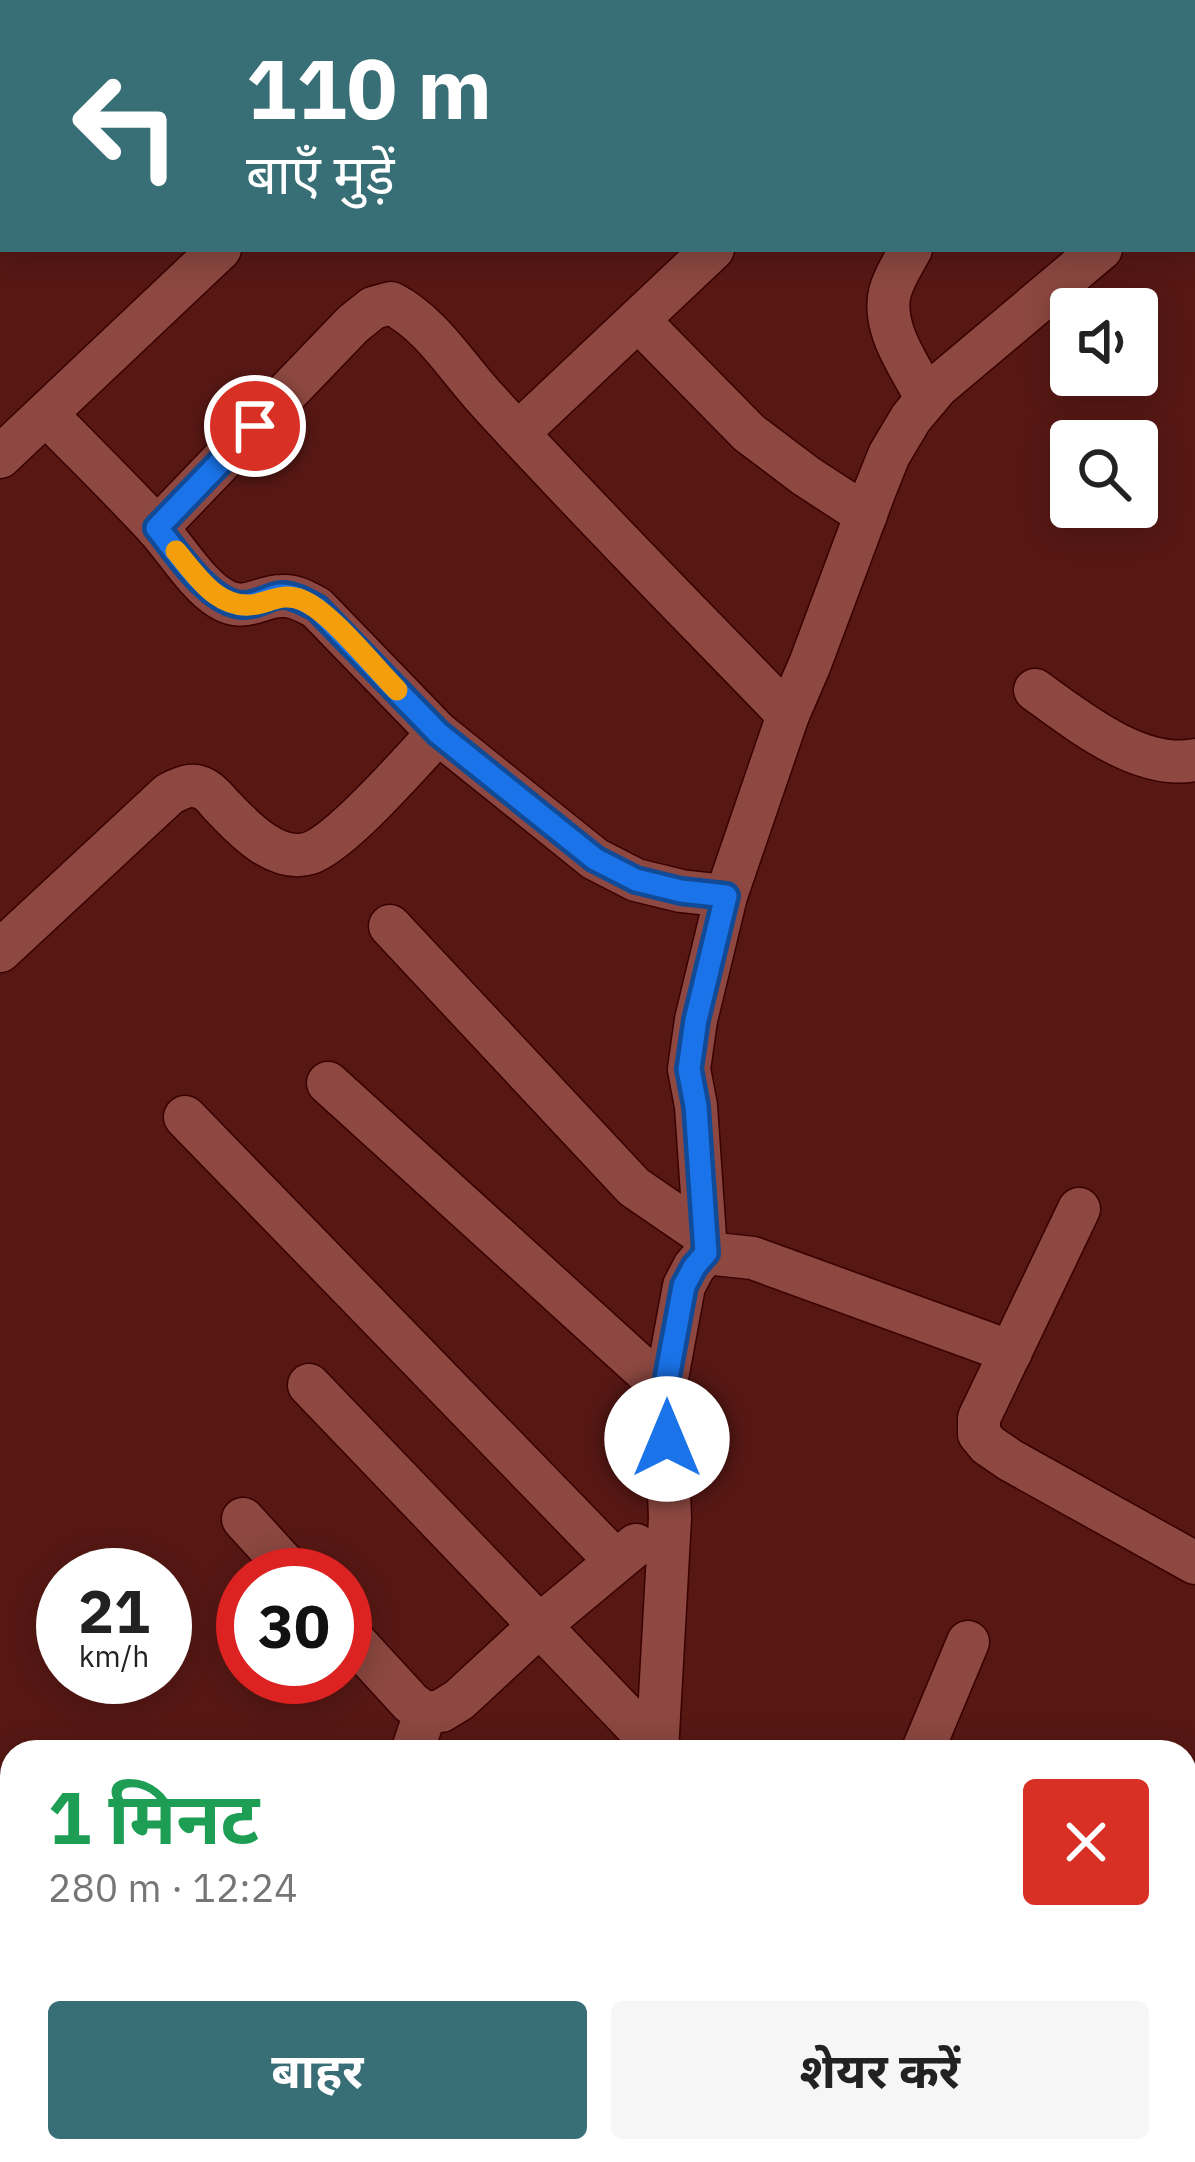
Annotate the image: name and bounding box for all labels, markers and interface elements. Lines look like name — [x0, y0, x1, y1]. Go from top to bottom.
text: 110 m — [246, 33, 492, 142]
icon: left — [48, 48, 204, 204]
text: बाएँ मुड़ें — [246, 139, 395, 209]
map controls — [1050, 288, 1158, 528]
button: sound — [1050, 288, 1158, 396]
pin — [204, 375, 306, 477]
icon: arrive — [222, 393, 288, 459]
button: search — [1050, 420, 1158, 528]
position arrow — [604, 1376, 730, 1502]
speed limit sign: 30 — [216, 1548, 372, 1704]
text: 21 — [78, 1571, 150, 1650]
text: km/h — [79, 1636, 149, 1675]
text: 1 मिनट — [48, 1770, 259, 1864]
button: close — [1023, 1779, 1149, 1905]
text: 280 m · 12:24 — [48, 1862, 298, 1913]
button: बाहर — [48, 2001, 587, 2139]
button: शेयर करें — [611, 2001, 1149, 2139]

